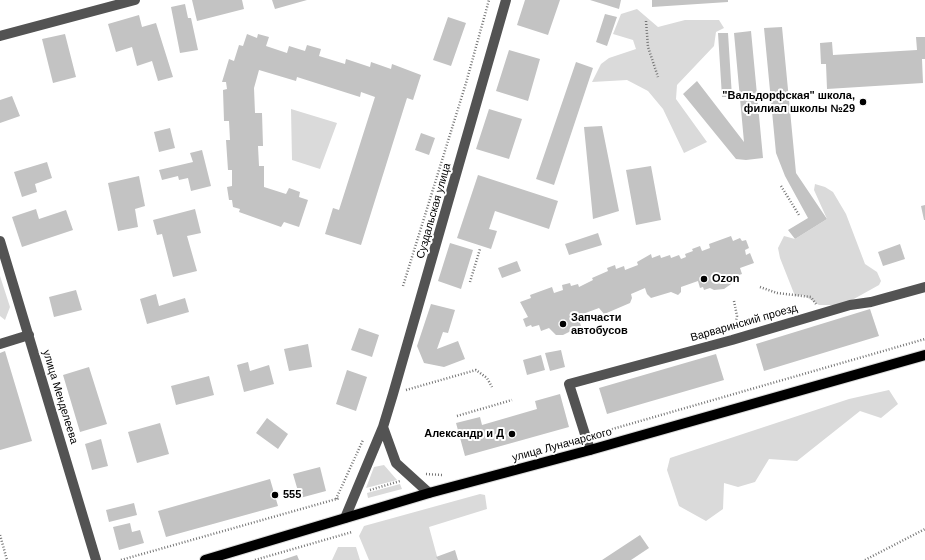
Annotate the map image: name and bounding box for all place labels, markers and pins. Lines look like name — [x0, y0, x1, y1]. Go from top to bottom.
place label: "Вальдорфская" школа, филиал школы №29 — [722, 89, 855, 115]
marker: "Вальдорфская" школа, филиал школы №29 — [858, 97, 868, 107]
place label: Ozon — [712, 272, 739, 286]
marker: Ozon — [699, 274, 709, 284]
place label: Запчасти автобусов — [571, 311, 628, 337]
marker: Запчасти автобусов — [558, 319, 568, 329]
place label: Александр и Д — [424, 427, 504, 441]
marker: Александр и Д — [507, 429, 517, 439]
place label: 555 — [283, 488, 301, 502]
marker: 555 — [270, 490, 280, 500]

